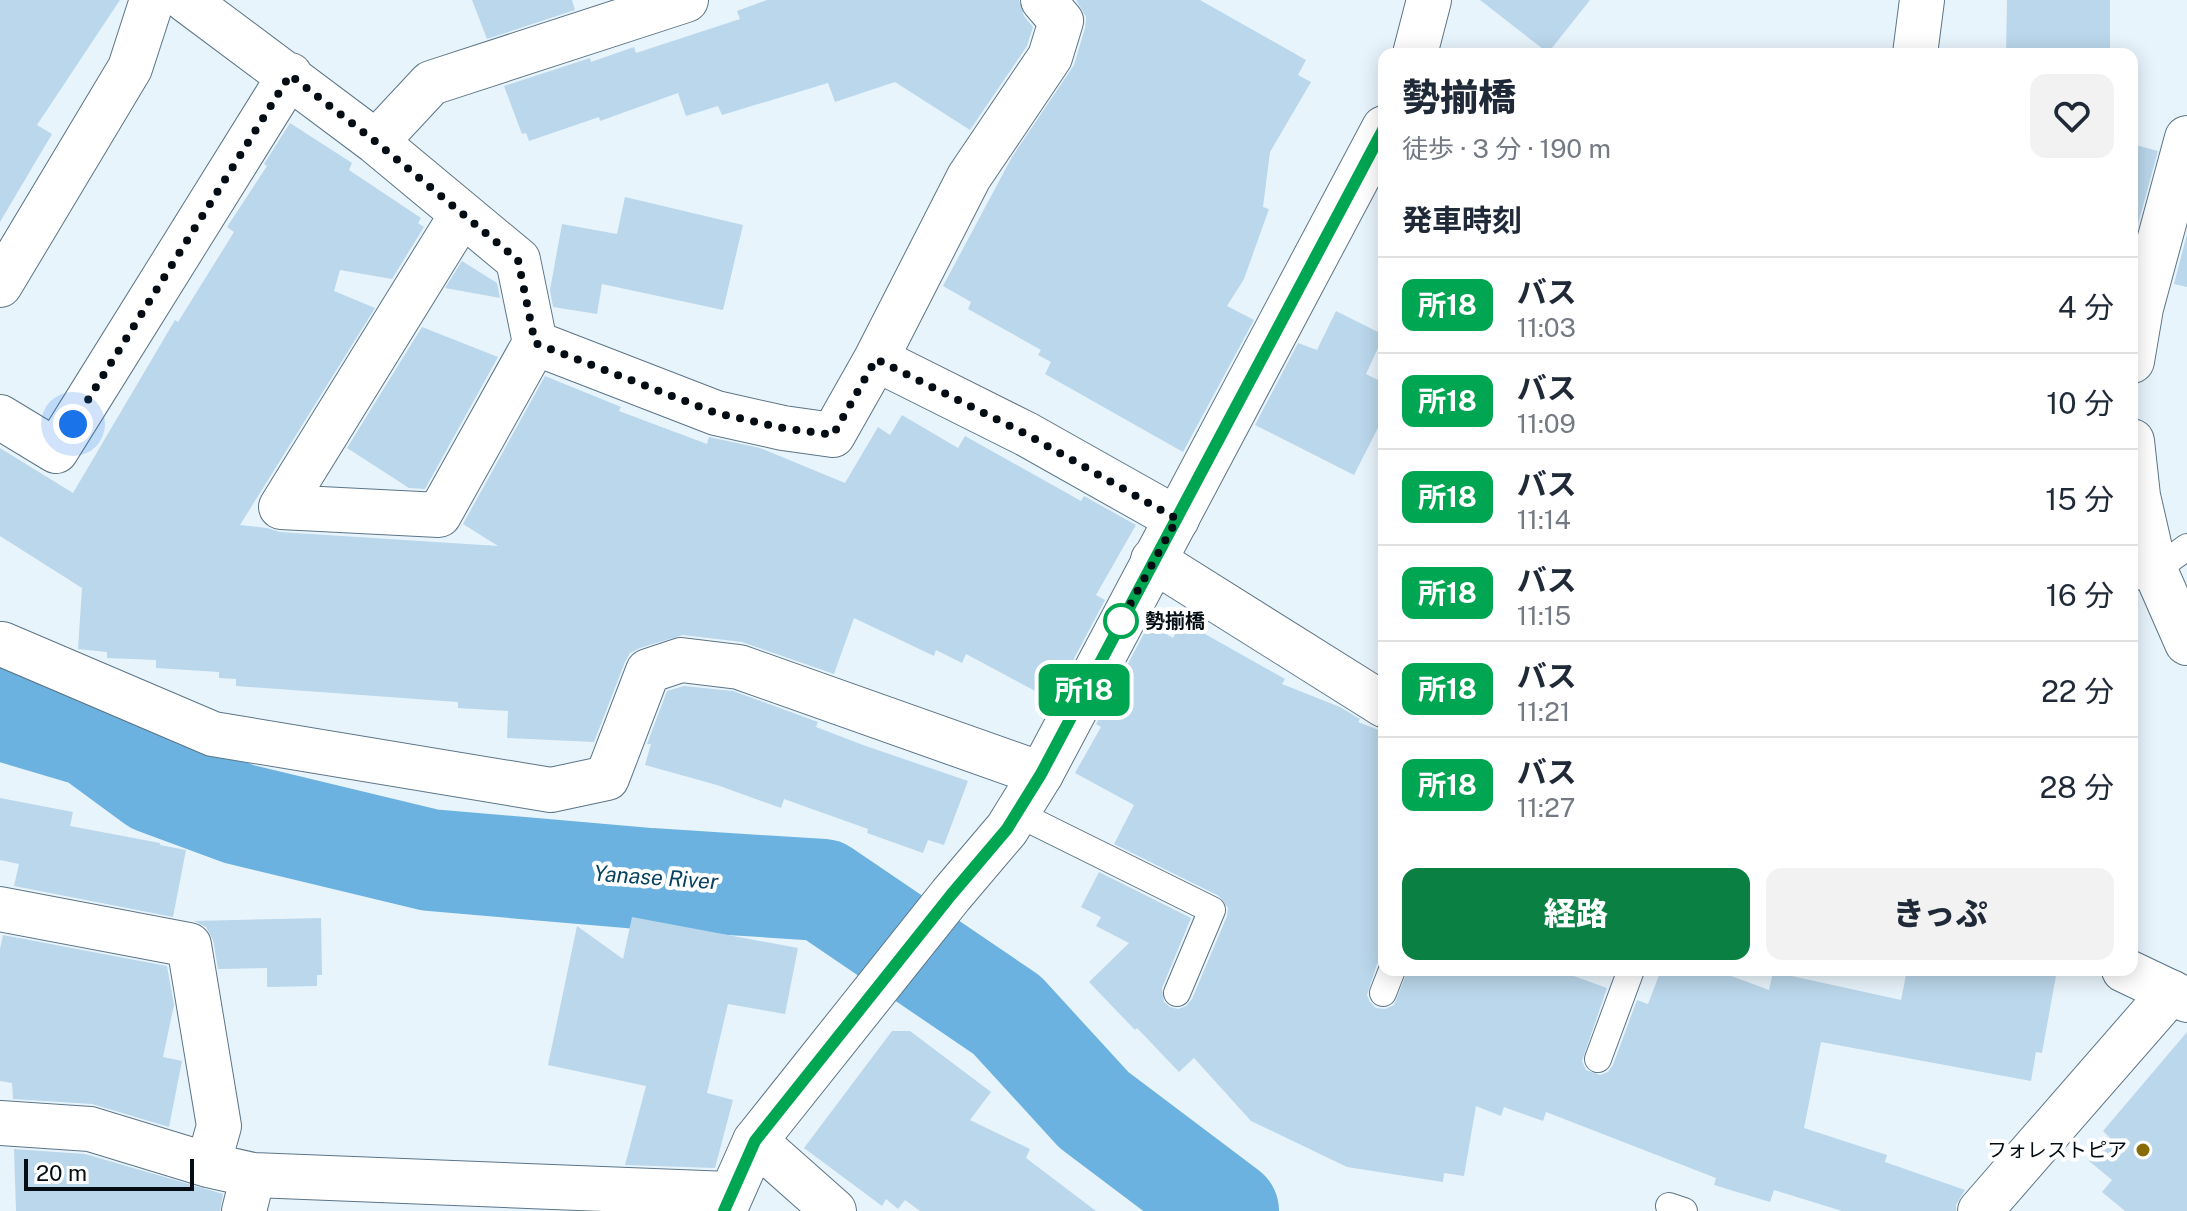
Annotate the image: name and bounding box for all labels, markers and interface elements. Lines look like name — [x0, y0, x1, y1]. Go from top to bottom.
button: heart — [2030, 74, 2114, 158]
text: 勢揃橋 — [1402, 75, 1516, 120]
text: 徒歩 · 3 分 · 190 m — [1402, 133, 1611, 164]
text: 発車時刻 — [1402, 202, 1522, 238]
text: バス — [1517, 274, 1577, 310]
text: 所18 — [1418, 288, 1477, 321]
text: 4 分 — [2058, 289, 2114, 325]
text: 11:03 — [1517, 312, 1576, 343]
text: バス — [1517, 370, 1577, 406]
text: 所18 — [1418, 384, 1477, 417]
text: 10 分 — [2046, 385, 2114, 421]
your location — [53, 404, 93, 444]
text: 11:09 — [1517, 408, 1576, 439]
text: バス — [1517, 466, 1577, 502]
text: 所18 — [1418, 480, 1477, 513]
text: 15 分 — [2045, 481, 2114, 517]
text: 11:14 — [1517, 504, 1571, 535]
text: バス — [1517, 562, 1577, 598]
text: 所18 — [1418, 576, 1477, 609]
text: 16 分 — [2046, 577, 2114, 613]
text: 11:15 — [1517, 600, 1571, 631]
marker: 勢揃橋 — [1104, 604, 1138, 638]
place label: 勢揃橋 — [1145, 609, 1205, 633]
text: バス — [1517, 658, 1577, 694]
line badge: 所18 — [1038, 664, 1130, 716]
text: 所18 — [1418, 672, 1477, 705]
text: 所18 — [1055, 673, 1113, 706]
text: 22 分 — [2041, 673, 2114, 709]
text: 11:21 — [1517, 696, 1570, 727]
text: バス — [1517, 754, 1577, 790]
text: 所18 — [1418, 768, 1477, 801]
text: 28 分 — [2039, 769, 2114, 805]
text: 11:27 — [1517, 792, 1575, 823]
water label: Yanase River — [593, 860, 720, 894]
button: 経路 — [1402, 868, 1750, 960]
button: きっぷ — [1766, 868, 2114, 960]
place label: フォレストピア — [1987, 1138, 2127, 1162]
marker: フォレストピア — [2134, 1141, 2152, 1159]
scale bar — [24, 1155, 194, 1191]
text: 20 m — [36, 1160, 87, 1186]

